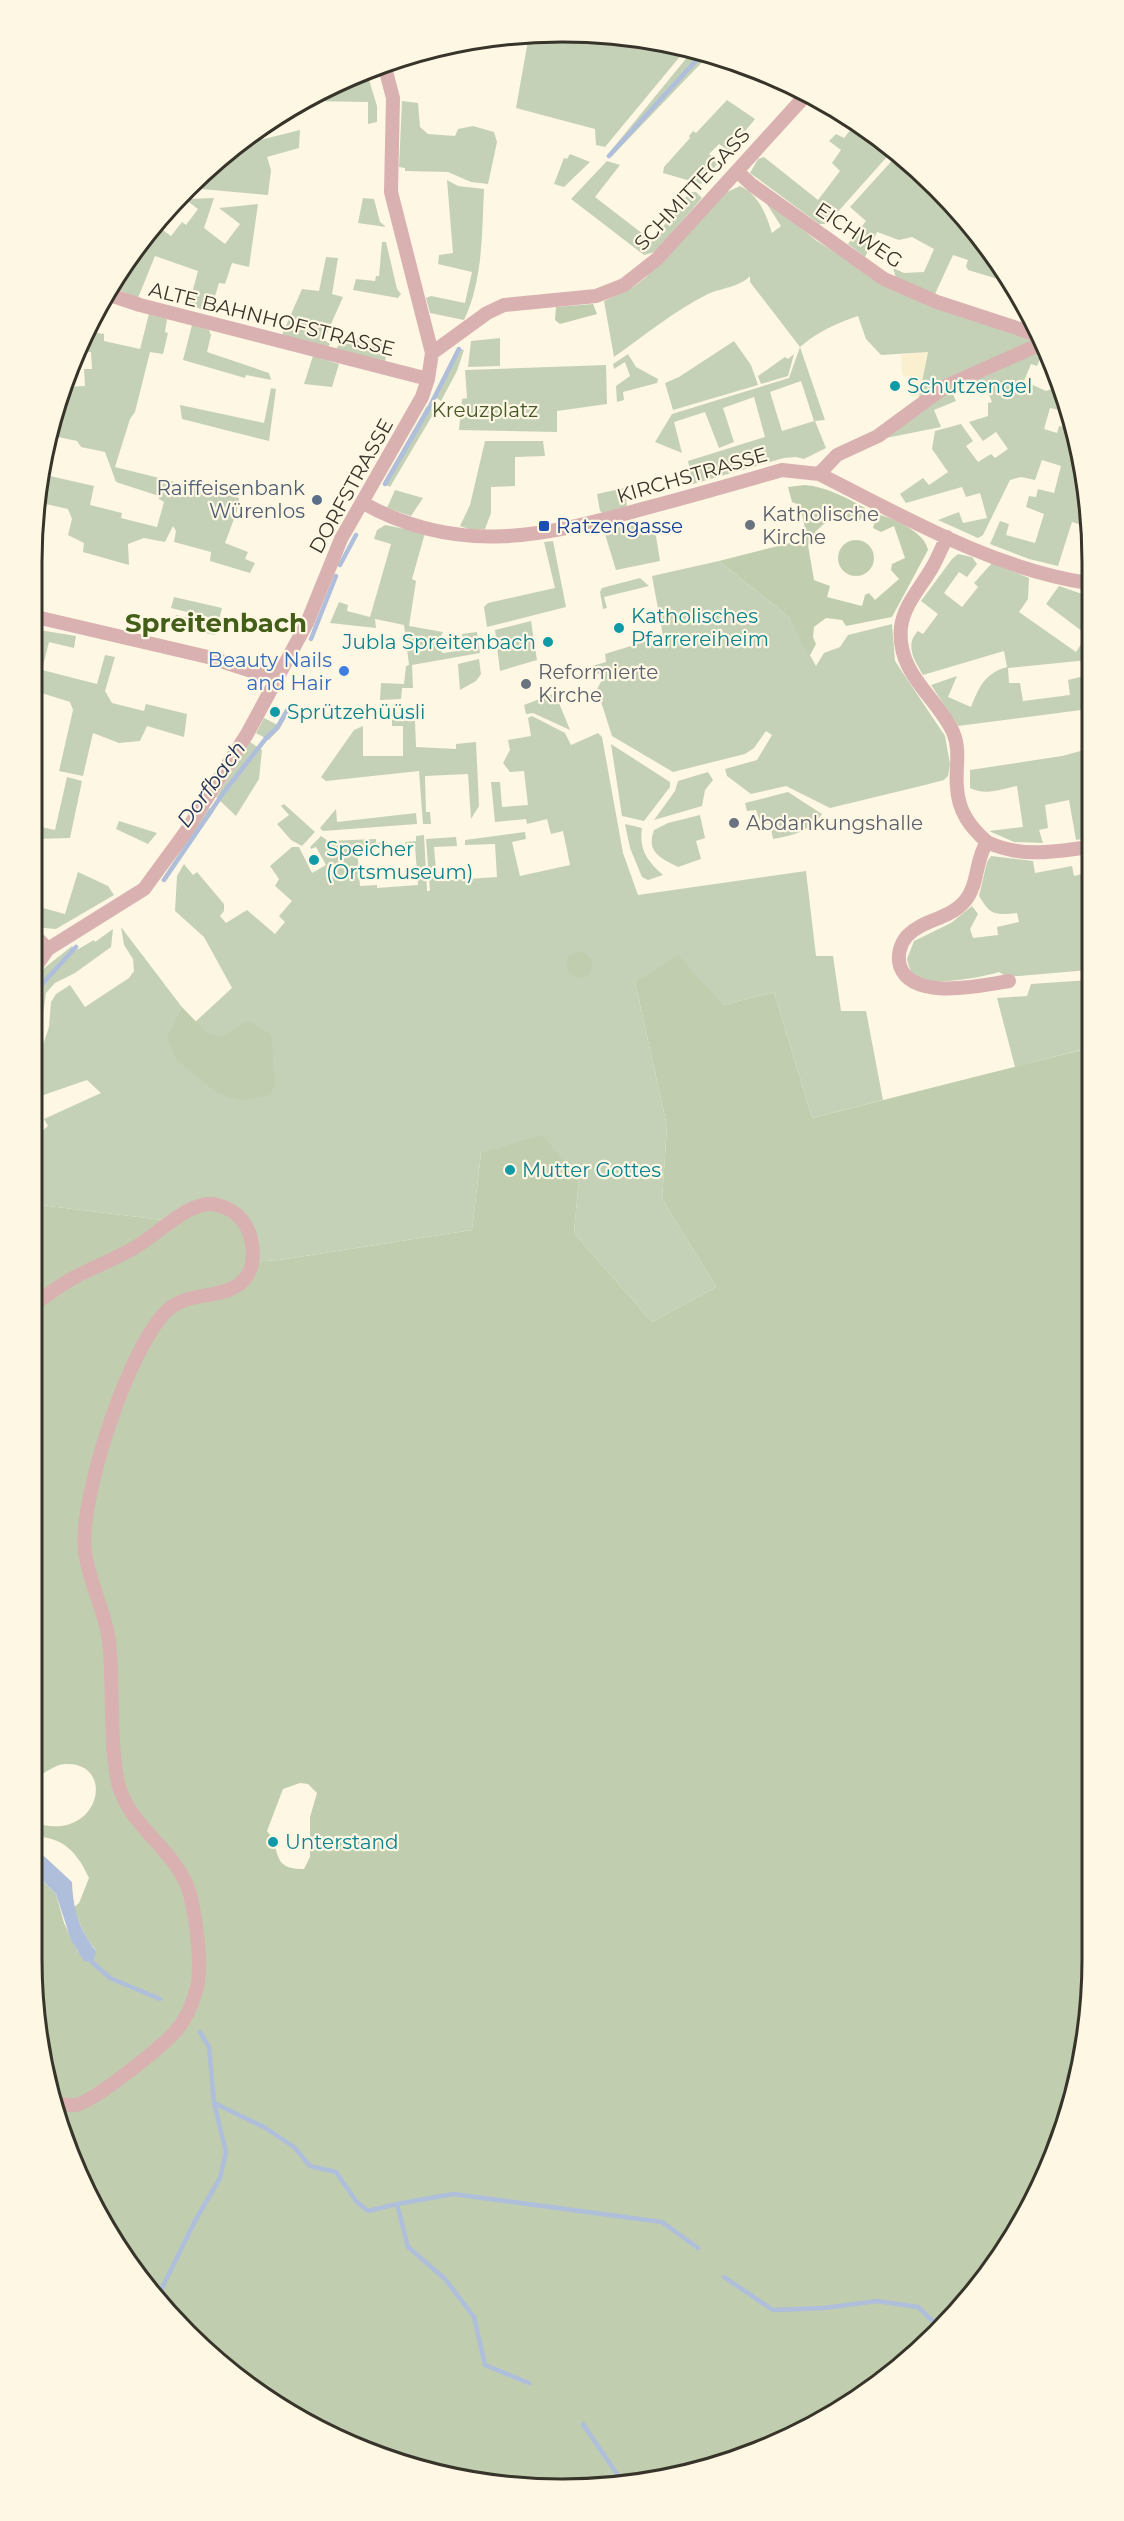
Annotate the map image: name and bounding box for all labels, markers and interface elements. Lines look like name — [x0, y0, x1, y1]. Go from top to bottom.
street label: SCHMITTEGASS — [629, 123, 755, 255]
street label: EICHWEG — [811, 197, 907, 273]
street label: ALTE BAHNHOFSTRASSE — [147, 277, 397, 361]
place label: Schutzengel — [907, 374, 1032, 398]
marker: Schutzengel — [888, 379, 902, 393]
park label: Kreuzplatz — [432, 398, 538, 422]
street label: DORFSTRASSE — [304, 414, 398, 558]
street label: KIRCHSTRASSE — [614, 442, 770, 508]
place label: Raiffeisenbank Würenlos — [156, 476, 305, 523]
marker: Raiffeisenbank Würenlos — [310, 493, 324, 507]
place label: Katholische Kirche — [762, 502, 879, 549]
place label: Ratzengasse — [556, 514, 683, 538]
marker: Katholische Kirche — [743, 518, 757, 532]
marker: Ratzengasse — [537, 519, 551, 533]
place label: Katholisches Pfarrereiheim — [631, 604, 769, 651]
district label: Spreitenbach — [125, 607, 307, 639]
marker: Katholisches Pfarrereiheim — [612, 621, 626, 635]
place label: Jubla Spreitenbach — [341, 630, 536, 654]
marker: Jubla Spreitenbach — [541, 635, 555, 649]
place label: Beauty Nails and Hair — [208, 648, 332, 695]
place label: Reformierte Kirche — [538, 660, 658, 707]
marker: Beauty Nails and Hair — [337, 664, 351, 678]
marker: Reformierte Kirche — [519, 677, 533, 691]
place label: Sprützehüüsli — [287, 700, 425, 724]
marker: Sprützehüüsli — [268, 705, 282, 719]
water label: Dorfbach — [171, 736, 251, 832]
place label: Abdankungshalle — [746, 811, 923, 835]
marker: Abdankungshalle — [727, 816, 741, 830]
place label: Speicher (Ortsmuseum) — [326, 837, 473, 884]
marker: Speicher (Ortsmuseum) — [307, 853, 321, 867]
place label: Mutter Gottes — [522, 1158, 661, 1182]
marker: Mutter Gottes — [503, 1163, 517, 1177]
place label: Unterstand — [285, 1830, 399, 1854]
marker: Unterstand — [266, 1835, 280, 1849]

